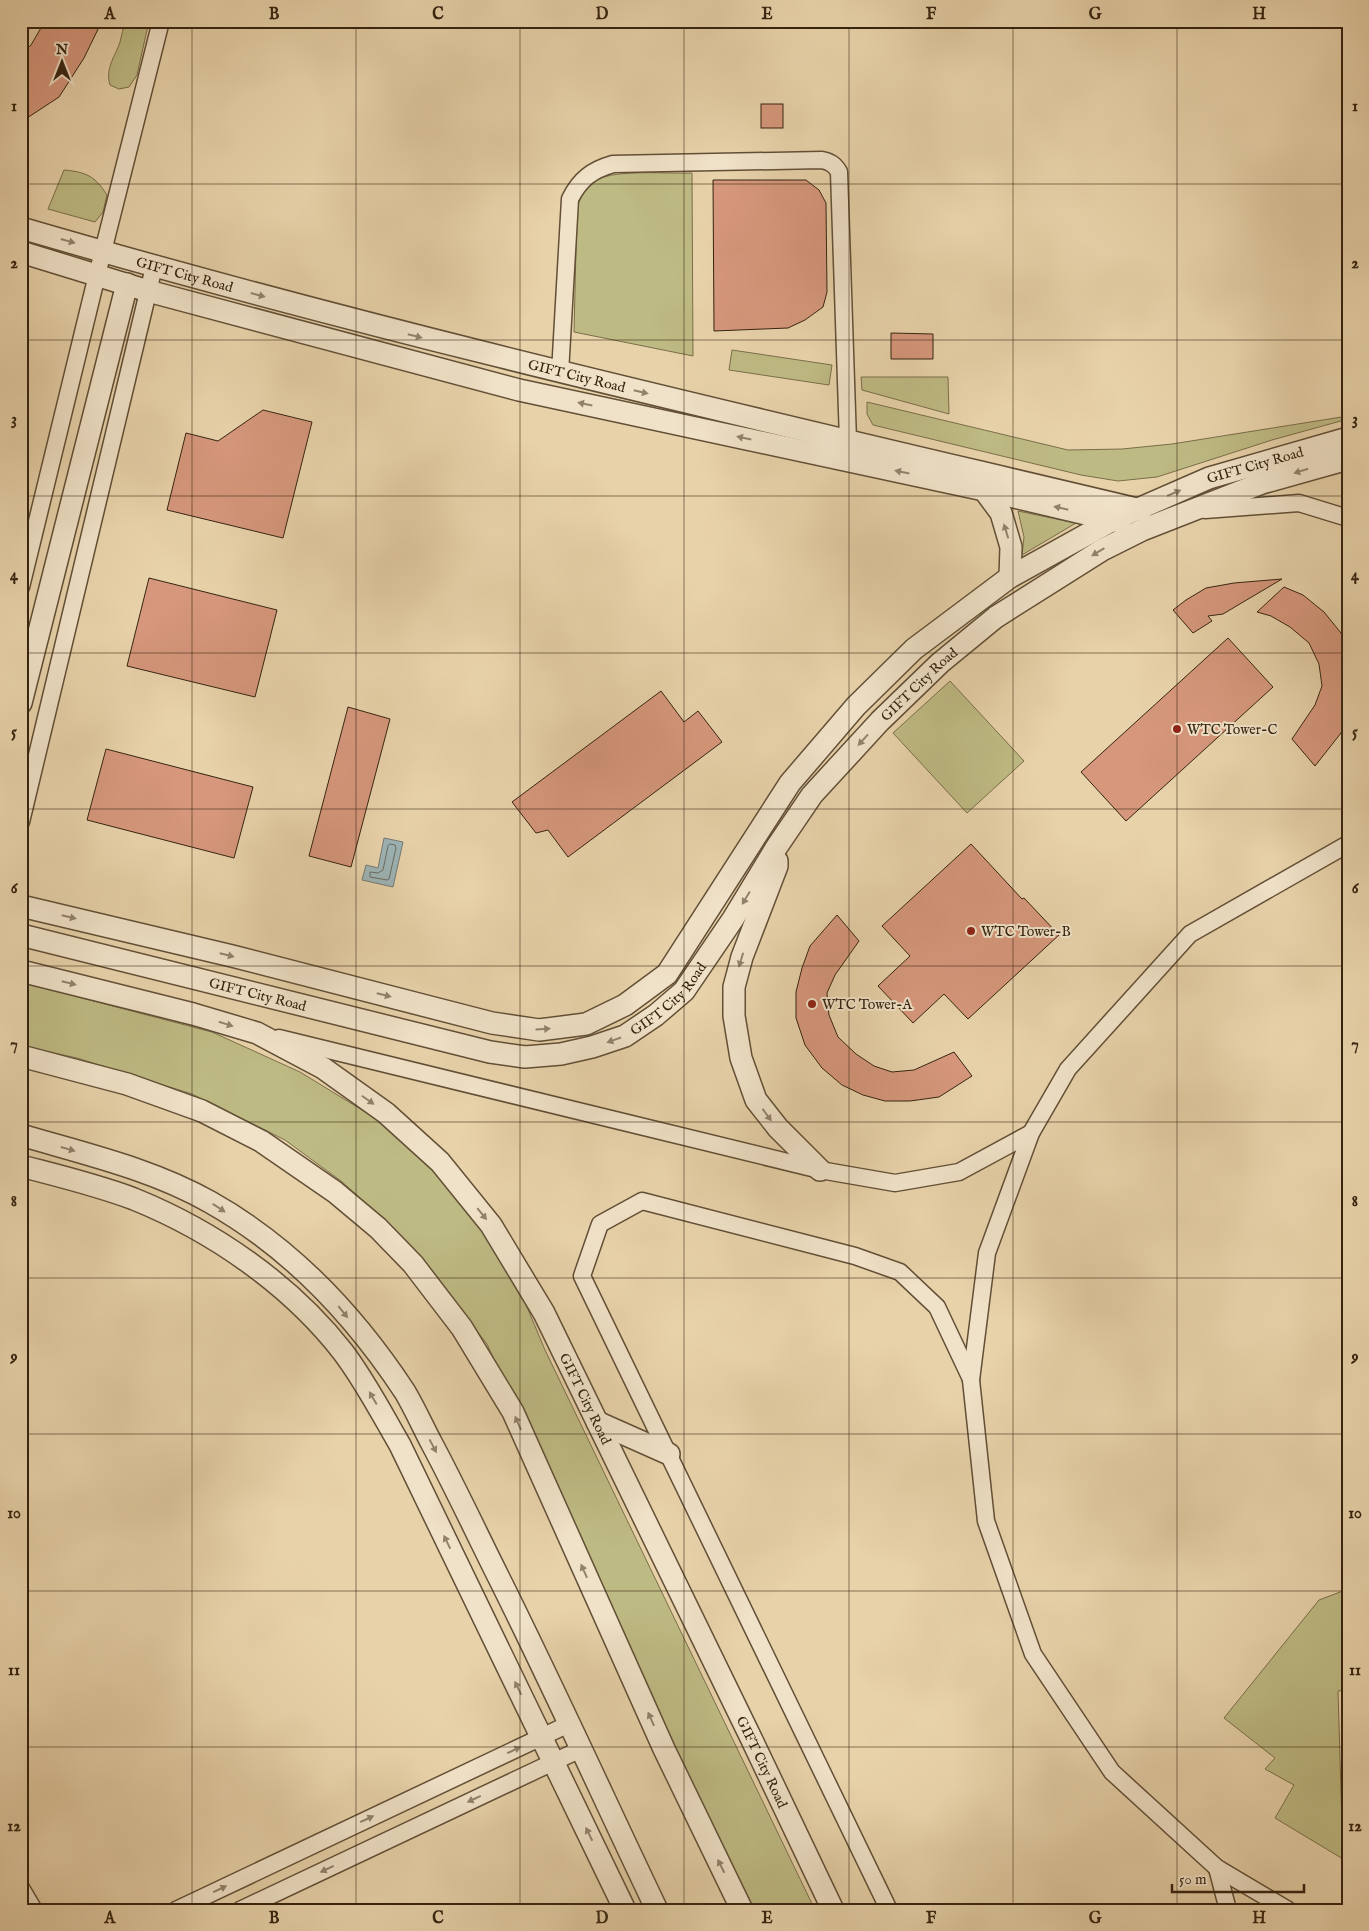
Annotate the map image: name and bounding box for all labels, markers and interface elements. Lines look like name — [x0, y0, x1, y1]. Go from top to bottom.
text: A — [104, 5, 117, 25]
text: B — [269, 5, 280, 25]
text: C — [432, 5, 444, 25]
text: D — [596, 5, 609, 25]
text: E — [761, 5, 773, 25]
text: F — [926, 5, 937, 25]
text: G — [1089, 5, 1102, 25]
text: H — [1252, 5, 1266, 25]
north arrow — [38, 38, 88, 88]
text: N — [55, 41, 68, 59]
text: 1 — [11, 97, 17, 117]
text: 1 — [1352, 97, 1358, 117]
one-way arrow — [61, 238, 76, 246]
street label: GIFT City Road — [134, 253, 235, 297]
text: 2 — [10, 254, 18, 274]
text: 2 — [1351, 254, 1359, 274]
one-way arrow — [251, 291, 266, 299]
one-way arrow — [408, 332, 423, 340]
street label: GIFT City Road — [526, 356, 627, 397]
one-way arrow — [634, 388, 649, 396]
one-way arrow — [577, 400, 592, 408]
text: 3 — [11, 410, 17, 430]
text: 3 — [1352, 410, 1358, 430]
one-way arrow — [736, 434, 751, 442]
street label: GIFT City Road — [1205, 443, 1306, 488]
one-way arrow — [894, 468, 910, 476]
one-way arrow — [1293, 468, 1308, 476]
one-way arrow — [1167, 489, 1182, 497]
one-way arrow — [1053, 504, 1069, 512]
one-way arrow — [1002, 523, 1010, 538]
one-way arrow — [1092, 548, 1105, 557]
text: 4 — [10, 566, 19, 586]
text: 4 — [1351, 566, 1360, 586]
street label: GIFT City Road — [877, 644, 962, 726]
place label: WTC Tower-C — [1187, 721, 1277, 739]
text: 5 — [11, 723, 17, 743]
marker: WTC Tower-C — [1171, 723, 1183, 735]
text: 5 — [1352, 723, 1358, 743]
one-way arrow — [857, 733, 869, 745]
text: 6 — [11, 879, 19, 899]
text: 6 — [1352, 879, 1360, 899]
one-way arrow — [741, 891, 750, 904]
one-way arrow — [61, 913, 76, 921]
place label: WTC Tower-B — [981, 923, 1071, 941]
marker: WTC Tower-B — [965, 925, 977, 937]
one-way arrow — [219, 951, 234, 959]
one-way arrow — [737, 953, 745, 968]
street label: GIFT City Road — [627, 959, 711, 1040]
street label: GIFT City Road — [207, 974, 309, 1016]
one-way arrow — [61, 979, 76, 987]
one-way arrow — [377, 992, 392, 1000]
place label: WTC Tower-A — [822, 996, 912, 1014]
marker: WTC Tower-A — [806, 998, 818, 1010]
one-way arrow — [218, 1020, 233, 1028]
one-way arrow — [535, 1024, 551, 1032]
text: 7 — [10, 1035, 18, 1055]
text: 7 — [1351, 1035, 1359, 1055]
one-way arrow — [606, 1036, 621, 1044]
one-way arrow — [361, 1095, 375, 1105]
one-way arrow — [762, 1108, 772, 1121]
one-way arrow — [61, 1146, 76, 1154]
text: 8 — [11, 1192, 17, 1212]
text: 8 — [1352, 1192, 1358, 1212]
one-way arrow — [212, 1203, 226, 1213]
one-way arrow — [477, 1207, 488, 1220]
one-way arrow — [337, 1305, 348, 1318]
text: 9 — [10, 1348, 18, 1368]
text: 9 — [1351, 1348, 1359, 1368]
street label: GIFT City Road — [555, 1350, 615, 1448]
one-way arrow — [368, 1391, 377, 1404]
one-way arrow — [513, 1416, 521, 1430]
one-way arrow — [429, 1439, 437, 1453]
text: 10 — [7, 1504, 21, 1524]
text: 10 — [1348, 1504, 1362, 1524]
one-way arrow — [443, 1535, 451, 1549]
one-way arrow — [580, 1564, 588, 1578]
text: 11 — [8, 1661, 20, 1681]
text: 11 — [1349, 1661, 1361, 1681]
one-way arrow — [514, 1681, 522, 1695]
one-way arrow — [646, 1712, 654, 1726]
street label: GIFT City Road — [732, 1713, 791, 1812]
one-way arrow — [507, 1745, 521, 1753]
one-way arrow — [467, 1796, 481, 1804]
one-way arrow — [360, 1815, 374, 1823]
text: 12 — [7, 1817, 21, 1837]
text: 12 — [1348, 1817, 1362, 1837]
one-way arrow — [585, 1827, 593, 1842]
one-way arrow — [716, 1859, 724, 1873]
scale bar — [1172, 1861, 1304, 1893]
one-way arrow — [320, 1865, 334, 1873]
text: 50 m — [1179, 1870, 1207, 1889]
one-way arrow — [213, 1885, 227, 1893]
text: A — [104, 1909, 117, 1929]
text: B — [269, 1909, 280, 1929]
text: C — [432, 1909, 444, 1929]
text: D — [596, 1909, 609, 1929]
text: E — [761, 1909, 773, 1929]
text: F — [926, 1909, 937, 1929]
text: G — [1089, 1909, 1102, 1929]
text: H — [1252, 1909, 1266, 1929]

